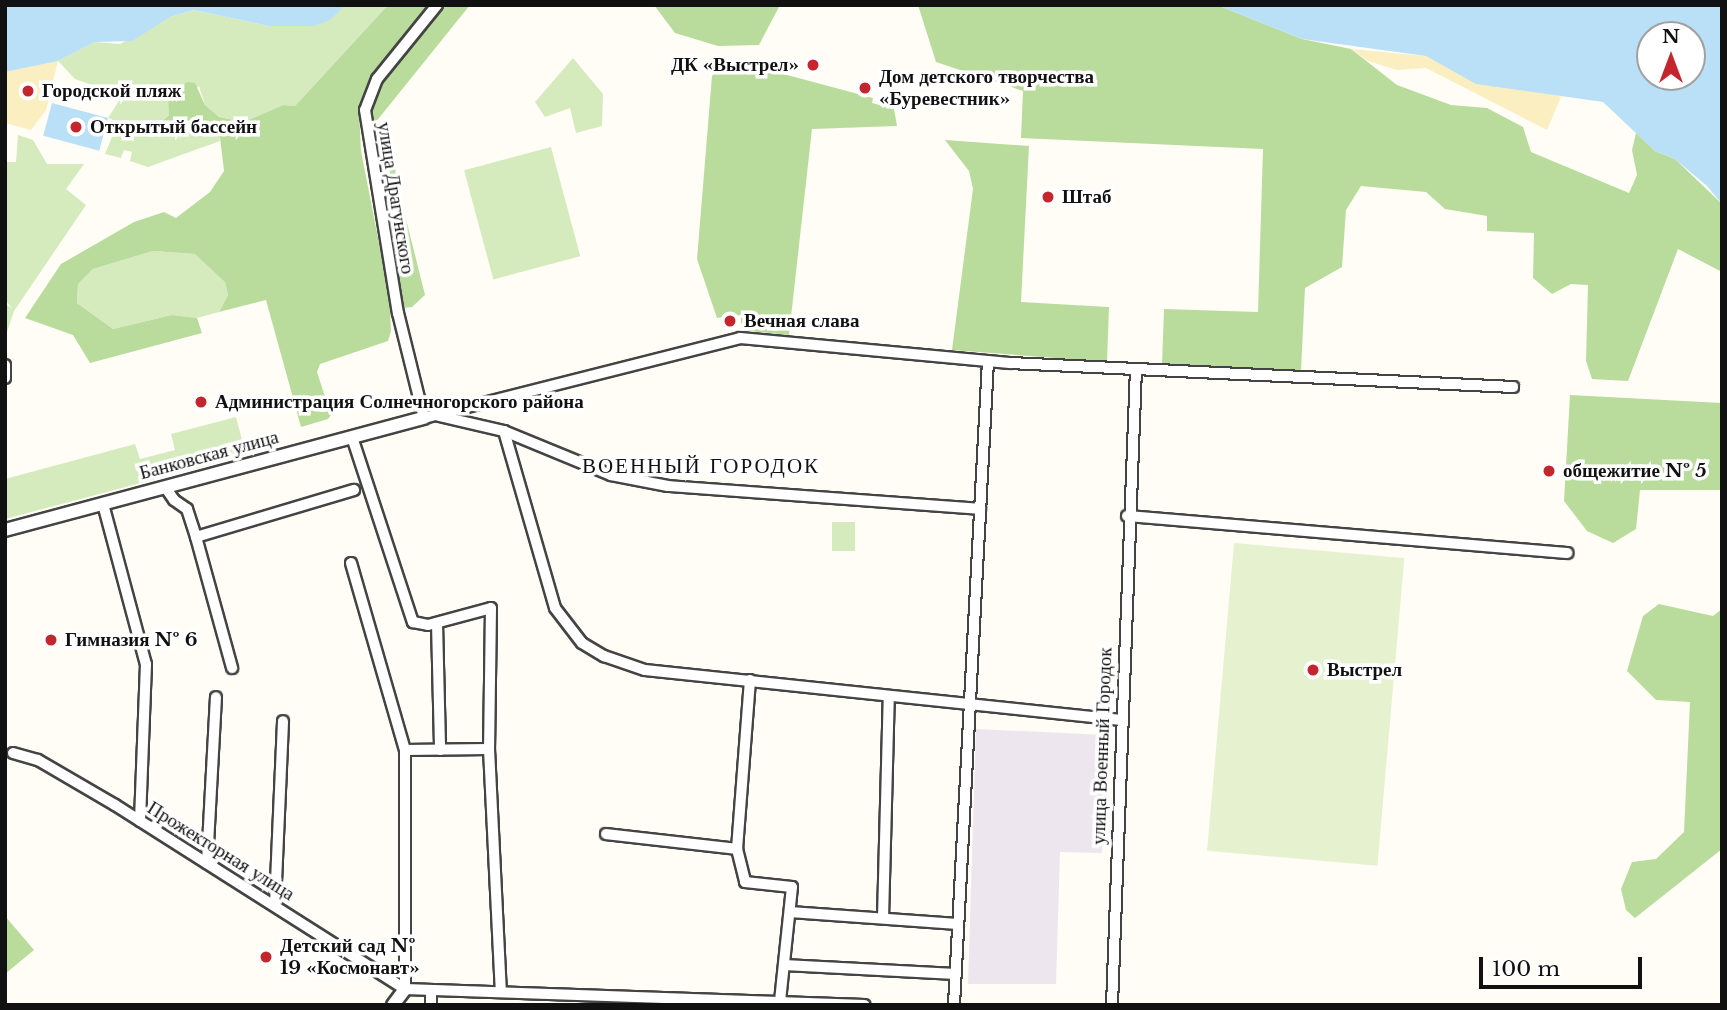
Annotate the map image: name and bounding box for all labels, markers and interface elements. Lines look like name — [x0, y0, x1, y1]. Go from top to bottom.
north arrow — [1636, 21, 1706, 91]
text: N — [1662, 25, 1680, 48]
place label: ДК «Выстрел» — [671, 54, 799, 76]
marker: ДК «Выстрел» — [805, 57, 821, 73]
place label: Дом детского творчества «Буревестник» — [879, 66, 1094, 110]
place label: Городской пляж — [42, 80, 181, 102]
marker: Дом детского творчества «Буревестник» — [857, 80, 873, 96]
marker: Городской пляж — [20, 83, 36, 99]
place label: Открытый бассейн — [90, 116, 257, 138]
marker: Открытый бассейн — [68, 119, 84, 135]
street label: улица Драгунского — [373, 120, 419, 276]
place label: Штаб — [1062, 186, 1111, 208]
marker: Штаб — [1040, 189, 1056, 205]
place label: Вечная слава — [744, 310, 859, 332]
marker: Вечная слава — [722, 313, 738, 329]
place label: Администрация Солнечногорского района — [215, 391, 584, 413]
marker: Администрация Солнечногорского района — [193, 394, 209, 410]
street label: Банковская улица — [137, 425, 281, 485]
district label: ВОЕННЫЙ ГОРОДОК — [584, 453, 818, 479]
place label: общежитие № 5 — [1563, 460, 1706, 482]
marker: общежитие № 5 — [1541, 463, 1557, 479]
place label: Гимназия № 6 — [65, 629, 198, 651]
marker: Гимназия № 6 — [43, 632, 59, 648]
street label: улица Военный Городок — [1087, 647, 1117, 845]
place label: Выстрел — [1327, 659, 1402, 681]
marker: Выстрел — [1305, 662, 1321, 678]
street label: Прожекторная улица — [143, 796, 299, 906]
place label: Детский сад № 19 «Космонавт» — [280, 935, 420, 979]
scale bar — [1482, 944, 1645, 988]
marker: Детский сад № 19 «Космонавт» — [258, 949, 274, 965]
text: 100 m — [1492, 956, 1560, 982]

